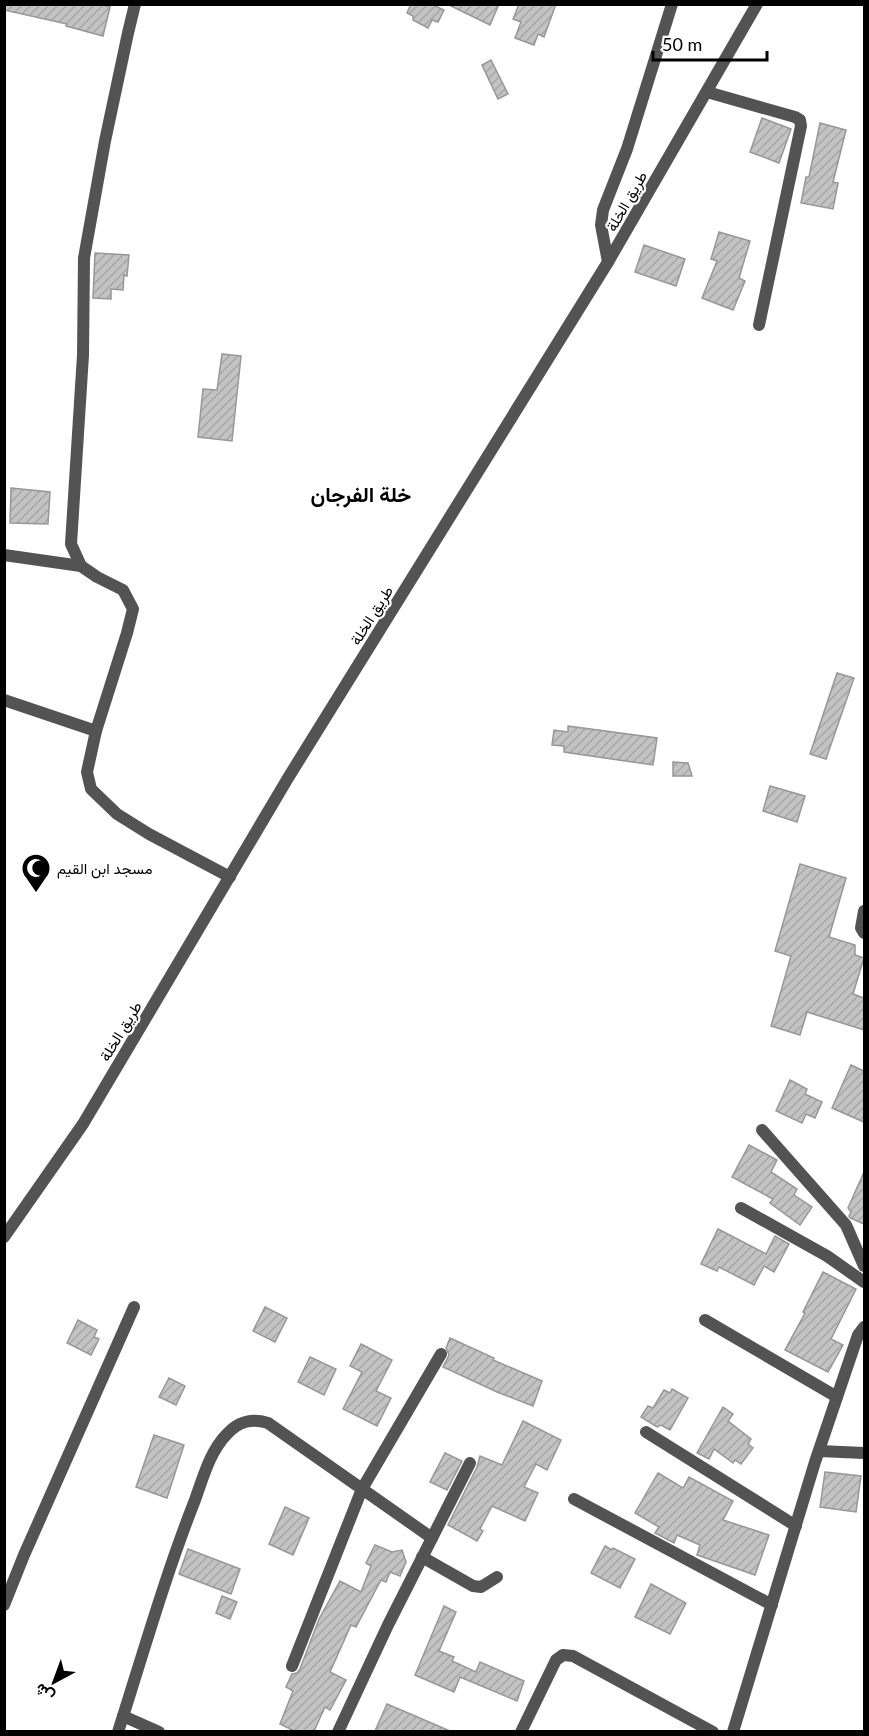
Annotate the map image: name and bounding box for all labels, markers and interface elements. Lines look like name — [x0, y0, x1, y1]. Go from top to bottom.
scale bar — [653, 24, 767, 62]
text: 50 m — [662, 33, 702, 55]
street label: طريق الخلة — [602, 168, 652, 235]
district label: خلة الفرجان — [311, 481, 411, 508]
street label: طريق الخلة — [346, 582, 398, 649]
mosque icon: مسجد ابن القيم — [20, 852, 52, 894]
place label: مسجد ابن القيم — [57, 859, 152, 879]
street label: طريق الخلة — [95, 998, 147, 1065]
north arrow — [24, 1652, 84, 1712]
text: ش — [30, 1679, 58, 1707]

